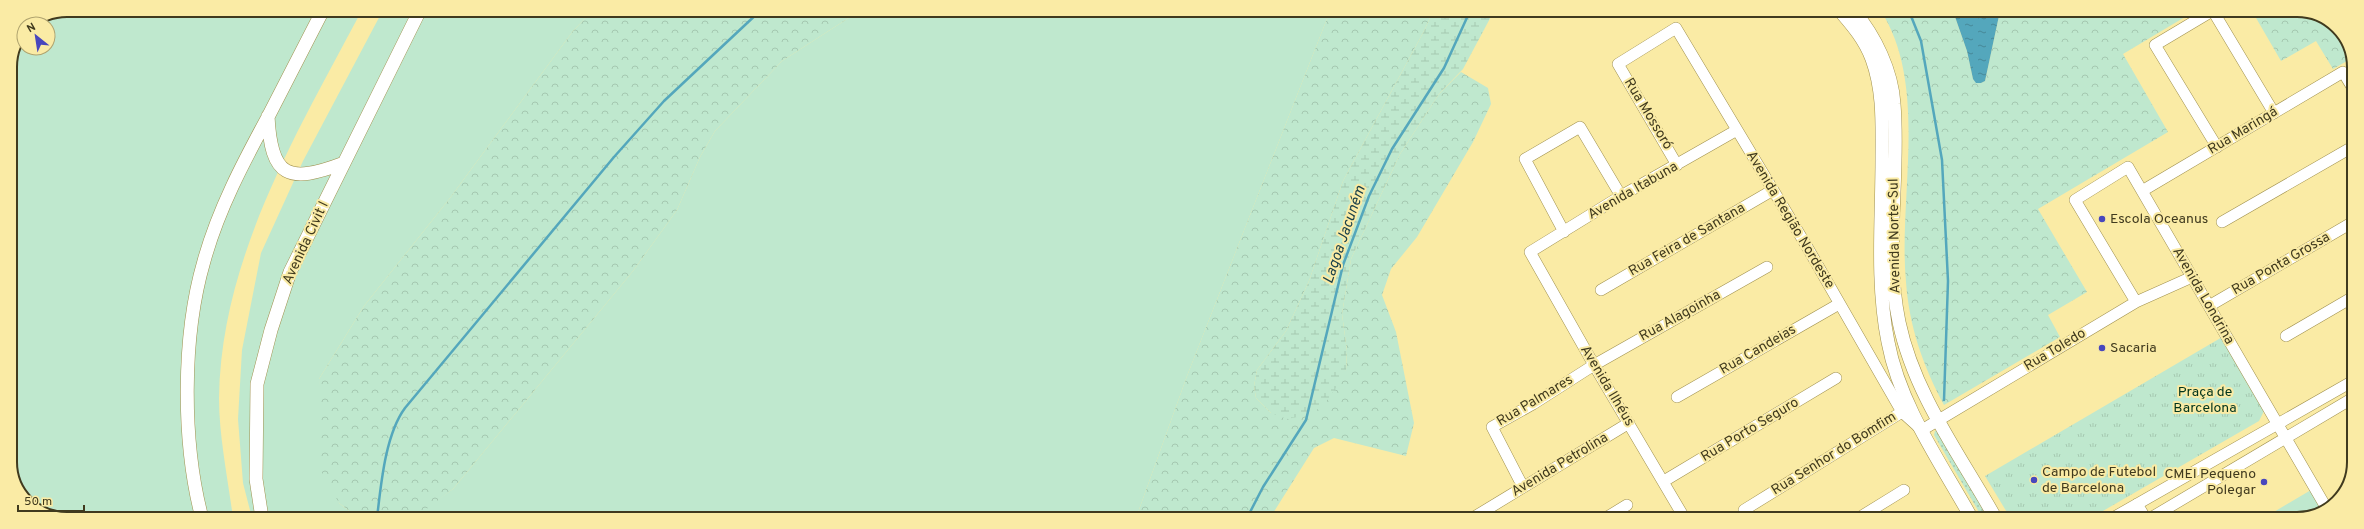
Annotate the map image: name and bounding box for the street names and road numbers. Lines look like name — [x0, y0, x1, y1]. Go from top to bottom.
street label: Rua Mossoró — [1620, 75, 1676, 153]
street label: Rua Maringá — [2205, 104, 2281, 158]
street label: Avenida Região Nordeste — [1742, 148, 1838, 292]
street label: Avenida Itabuna — [1585, 158, 1681, 224]
street label: Avenida Norte-Sul — [1885, 178, 1905, 294]
street label: Avenida Civit I — [279, 199, 333, 287]
street label: Rua Feira de Santana — [1626, 200, 1748, 280]
street label: Rua Ponta Grossa — [2229, 229, 2333, 299]
street label: Avenida Londrina — [2168, 244, 2238, 348]
street label: Rua Alagoinha — [1636, 287, 1724, 345]
street label: Rua Candeias — [1717, 321, 1799, 379]
street label: Rua Toledo — [2021, 325, 2089, 375]
street label: Avenida Ilhéus — [1576, 343, 1638, 429]
street label: Rua Palmares — [1494, 372, 1576, 430]
street label: Rua Porto Seguro — [1698, 394, 1802, 466]
street label: Rua Senhor do Bomfim — [1768, 409, 1900, 499]
street label: Avenida Petrolina — [1508, 429, 1612, 501]

